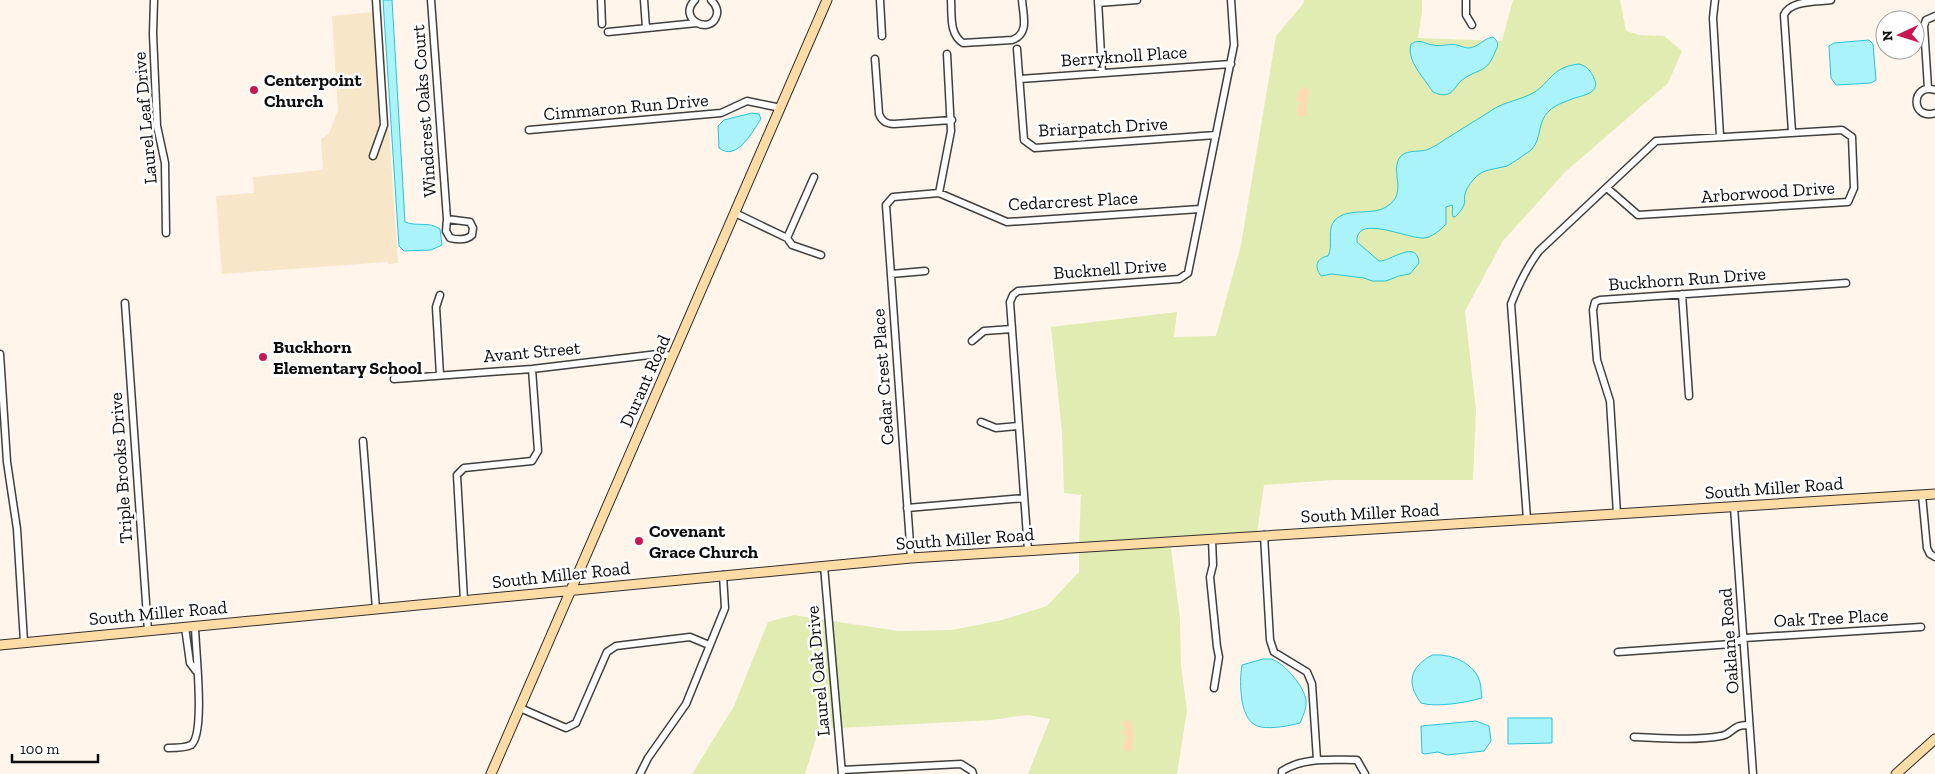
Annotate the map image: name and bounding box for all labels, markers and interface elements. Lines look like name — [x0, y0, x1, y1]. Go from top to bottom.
north arrow — [1875, 10, 1925, 60]
street label: Windcrest Oaks Court — [407, 24, 441, 198]
text: N — [1879, 30, 1896, 42]
street label: Berryknoll Place — [1060, 41, 1188, 71]
street label: Laurel Leaf Drive — [128, 51, 162, 185]
place label: Centerpoint Church — [264, 69, 363, 112]
marker: Centerpoint Church — [248, 84, 260, 96]
street label: Cimmaron Run Drive — [543, 89, 709, 125]
street label: Briarpatch Drive — [1038, 113, 1168, 141]
street label: Arborwood Drive — [1700, 176, 1836, 208]
street label: Cedarcrest Place — [1008, 187, 1138, 215]
street label: Bucknell Drive — [1053, 254, 1167, 284]
street label: Buckhorn Run Drive — [1607, 263, 1767, 295]
street label: Cedar Crest Place — [867, 308, 899, 446]
street label: Durant Road — [615, 331, 675, 431]
place label: Buckhorn Elementary School — [273, 336, 422, 379]
street label: Avant Street — [483, 337, 582, 367]
marker: Buckhorn Elementary School — [257, 351, 269, 363]
street label: Triple Brooks Drive — [105, 392, 137, 544]
street label: South Miller Road — [1704, 472, 1844, 504]
street label: South Miller Road — [1300, 498, 1440, 528]
place label: Covenant Grace Church — [649, 520, 759, 563]
street label: South Miller Road — [895, 523, 1035, 555]
marker: Covenant Grace Church — [633, 535, 645, 547]
street label: South Miller Road — [491, 557, 631, 593]
street label: Oaklane Road — [1714, 587, 1744, 695]
street label: South Miller Road — [88, 596, 228, 630]
street label: Oak Tree Place — [1773, 604, 1889, 632]
street label: Laurel Oak Drive — [801, 605, 835, 737]
scale bar — [12, 732, 99, 764]
text: 100 m — [20, 740, 59, 758]

